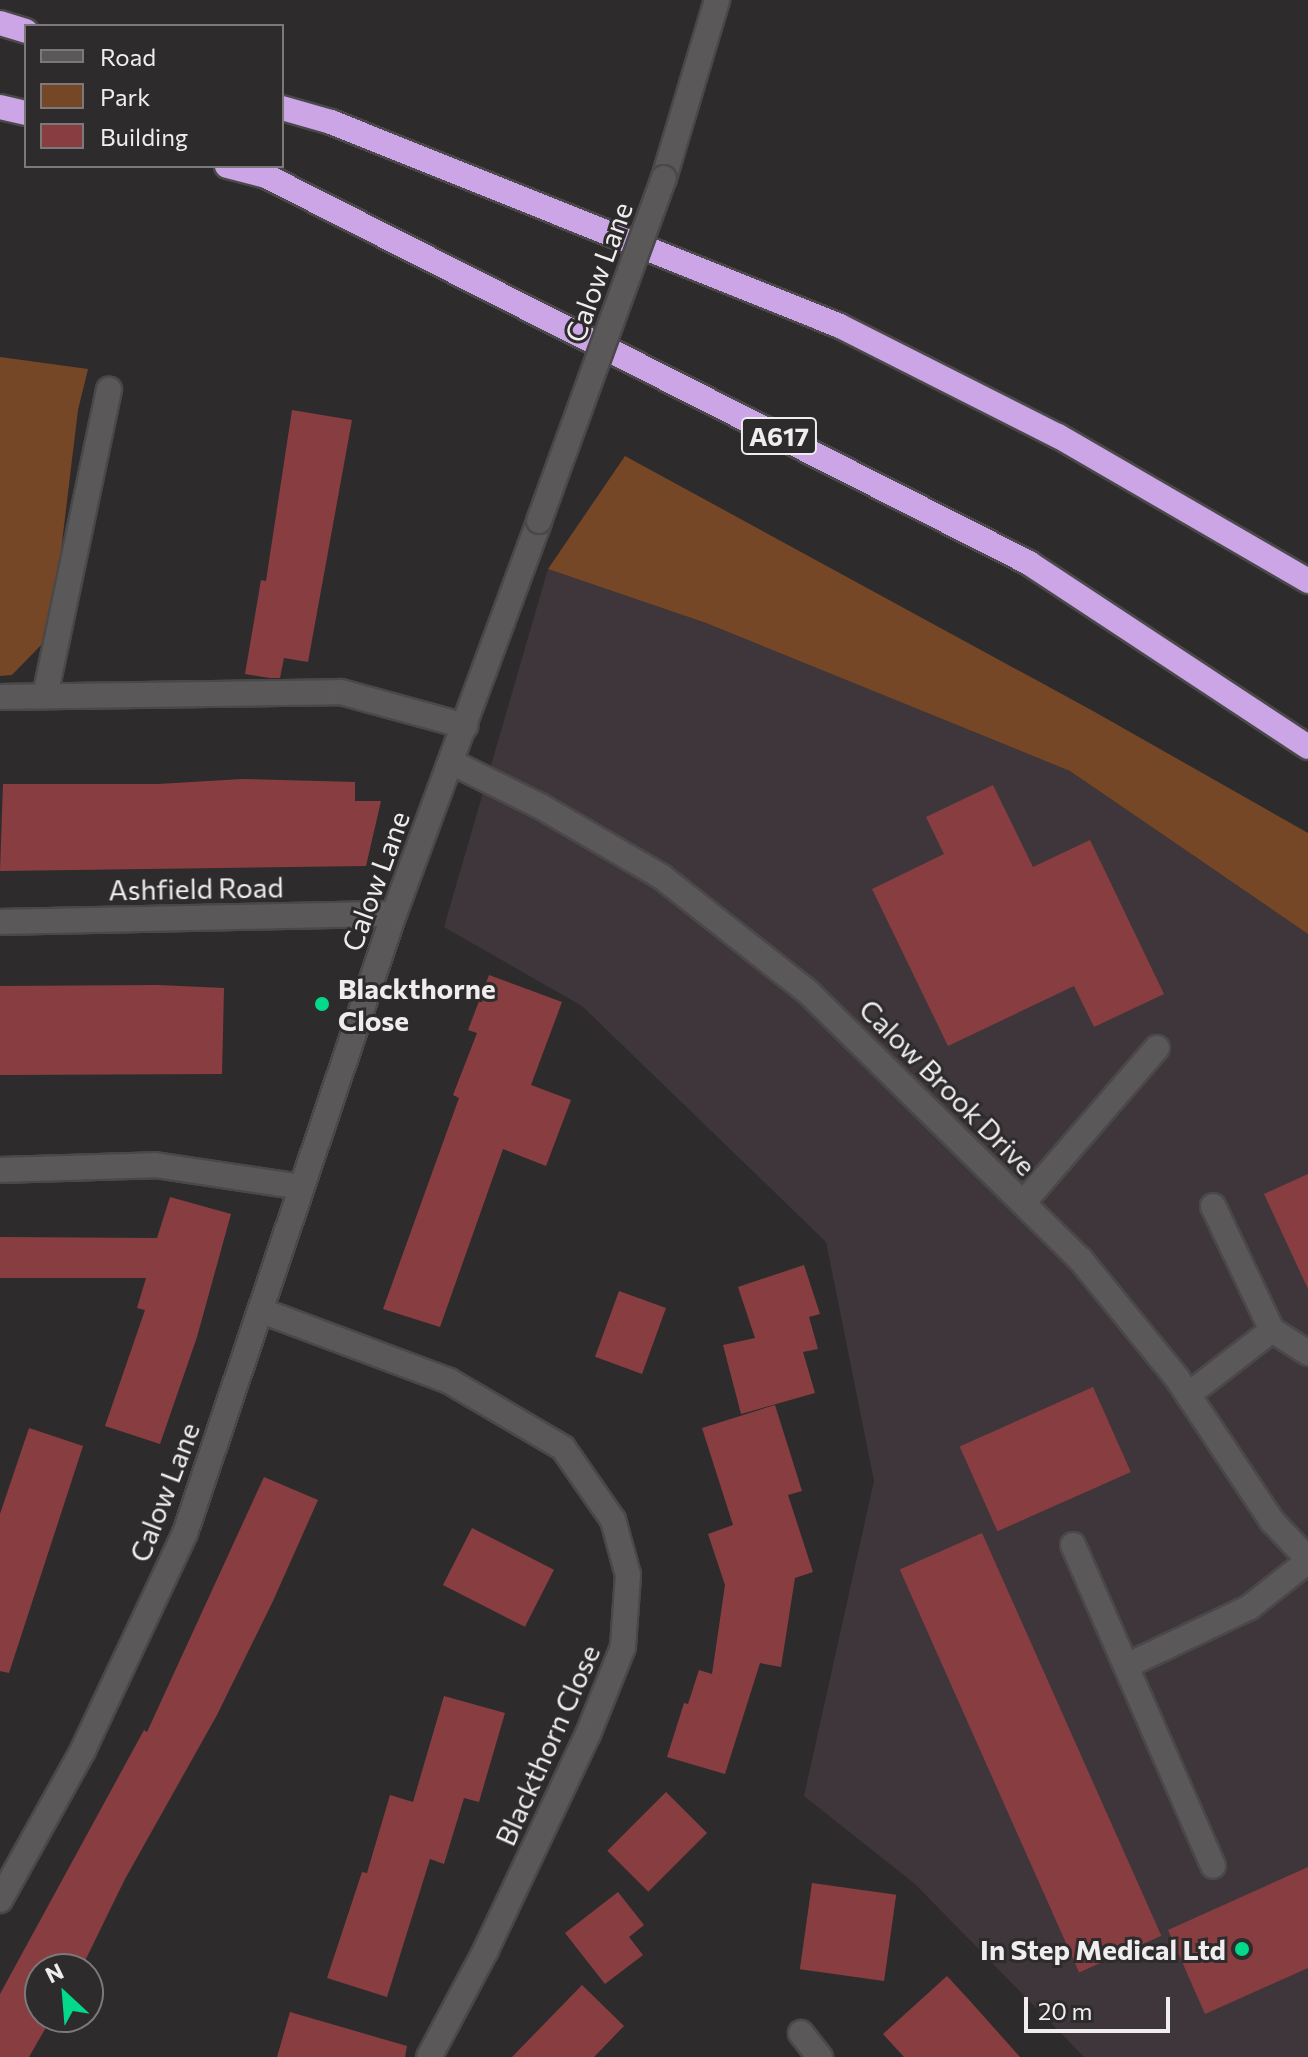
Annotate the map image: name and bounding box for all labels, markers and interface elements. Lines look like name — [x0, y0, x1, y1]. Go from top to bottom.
legend — [24, 24, 284, 168]
text: Road — [100, 42, 156, 71]
text: Park — [100, 82, 150, 111]
text: Building — [100, 122, 188, 151]
street label: Calow Lane — [557, 197, 639, 347]
road number: A617 — [739, 414, 819, 458]
street label: Calow Lane — [334, 806, 416, 956]
street label: Ashfield Road — [108, 870, 284, 906]
place label: Blackthorne Close — [338, 971, 496, 1037]
street label: Calow Brook Drive — [853, 992, 1043, 1182]
marker: Blackthorne Close — [313, 995, 331, 1013]
street label: Calow Lane — [122, 1418, 206, 1566]
street label: Blackthorn Close — [488, 1640, 606, 1850]
place label: In Step Medical Ltd — [980, 1932, 1226, 1966]
marker: In Step Medical Ltd — [1233, 1940, 1251, 1958]
north arrow — [24, 1953, 104, 2033]
text: N — [41, 1957, 67, 1989]
scale bar — [1028, 1981, 1174, 2031]
text: 20 m — [1038, 1996, 1092, 2025]

